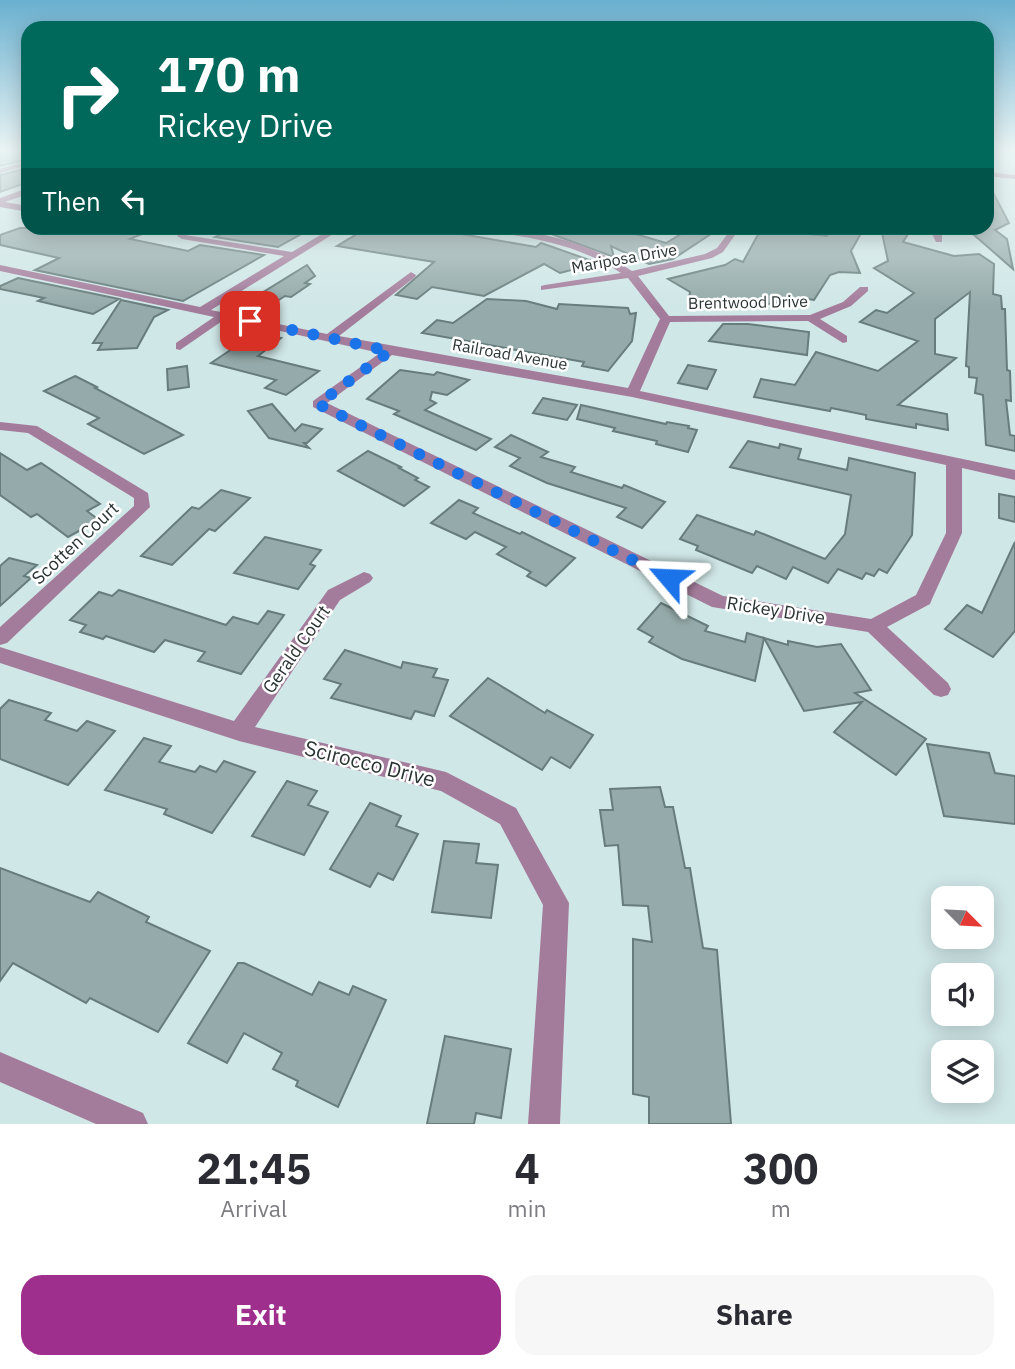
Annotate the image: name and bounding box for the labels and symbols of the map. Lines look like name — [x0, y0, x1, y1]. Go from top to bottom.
street label: Mariposa Drive — [570, 239, 679, 277]
pin — [220, 291, 280, 351]
street label: Brentwood Drive — [688, 291, 808, 313]
street label: Railroad Avenue — [451, 334, 569, 374]
street label: Scotten Court — [27, 497, 123, 589]
position arrow — [632, 541, 706, 615]
street label: Rickey Drive — [725, 591, 827, 629]
street label: Gerald Court — [257, 600, 335, 698]
street label: Scirocco Drive — [302, 733, 438, 793]
north arrow — [931, 886, 994, 948]

